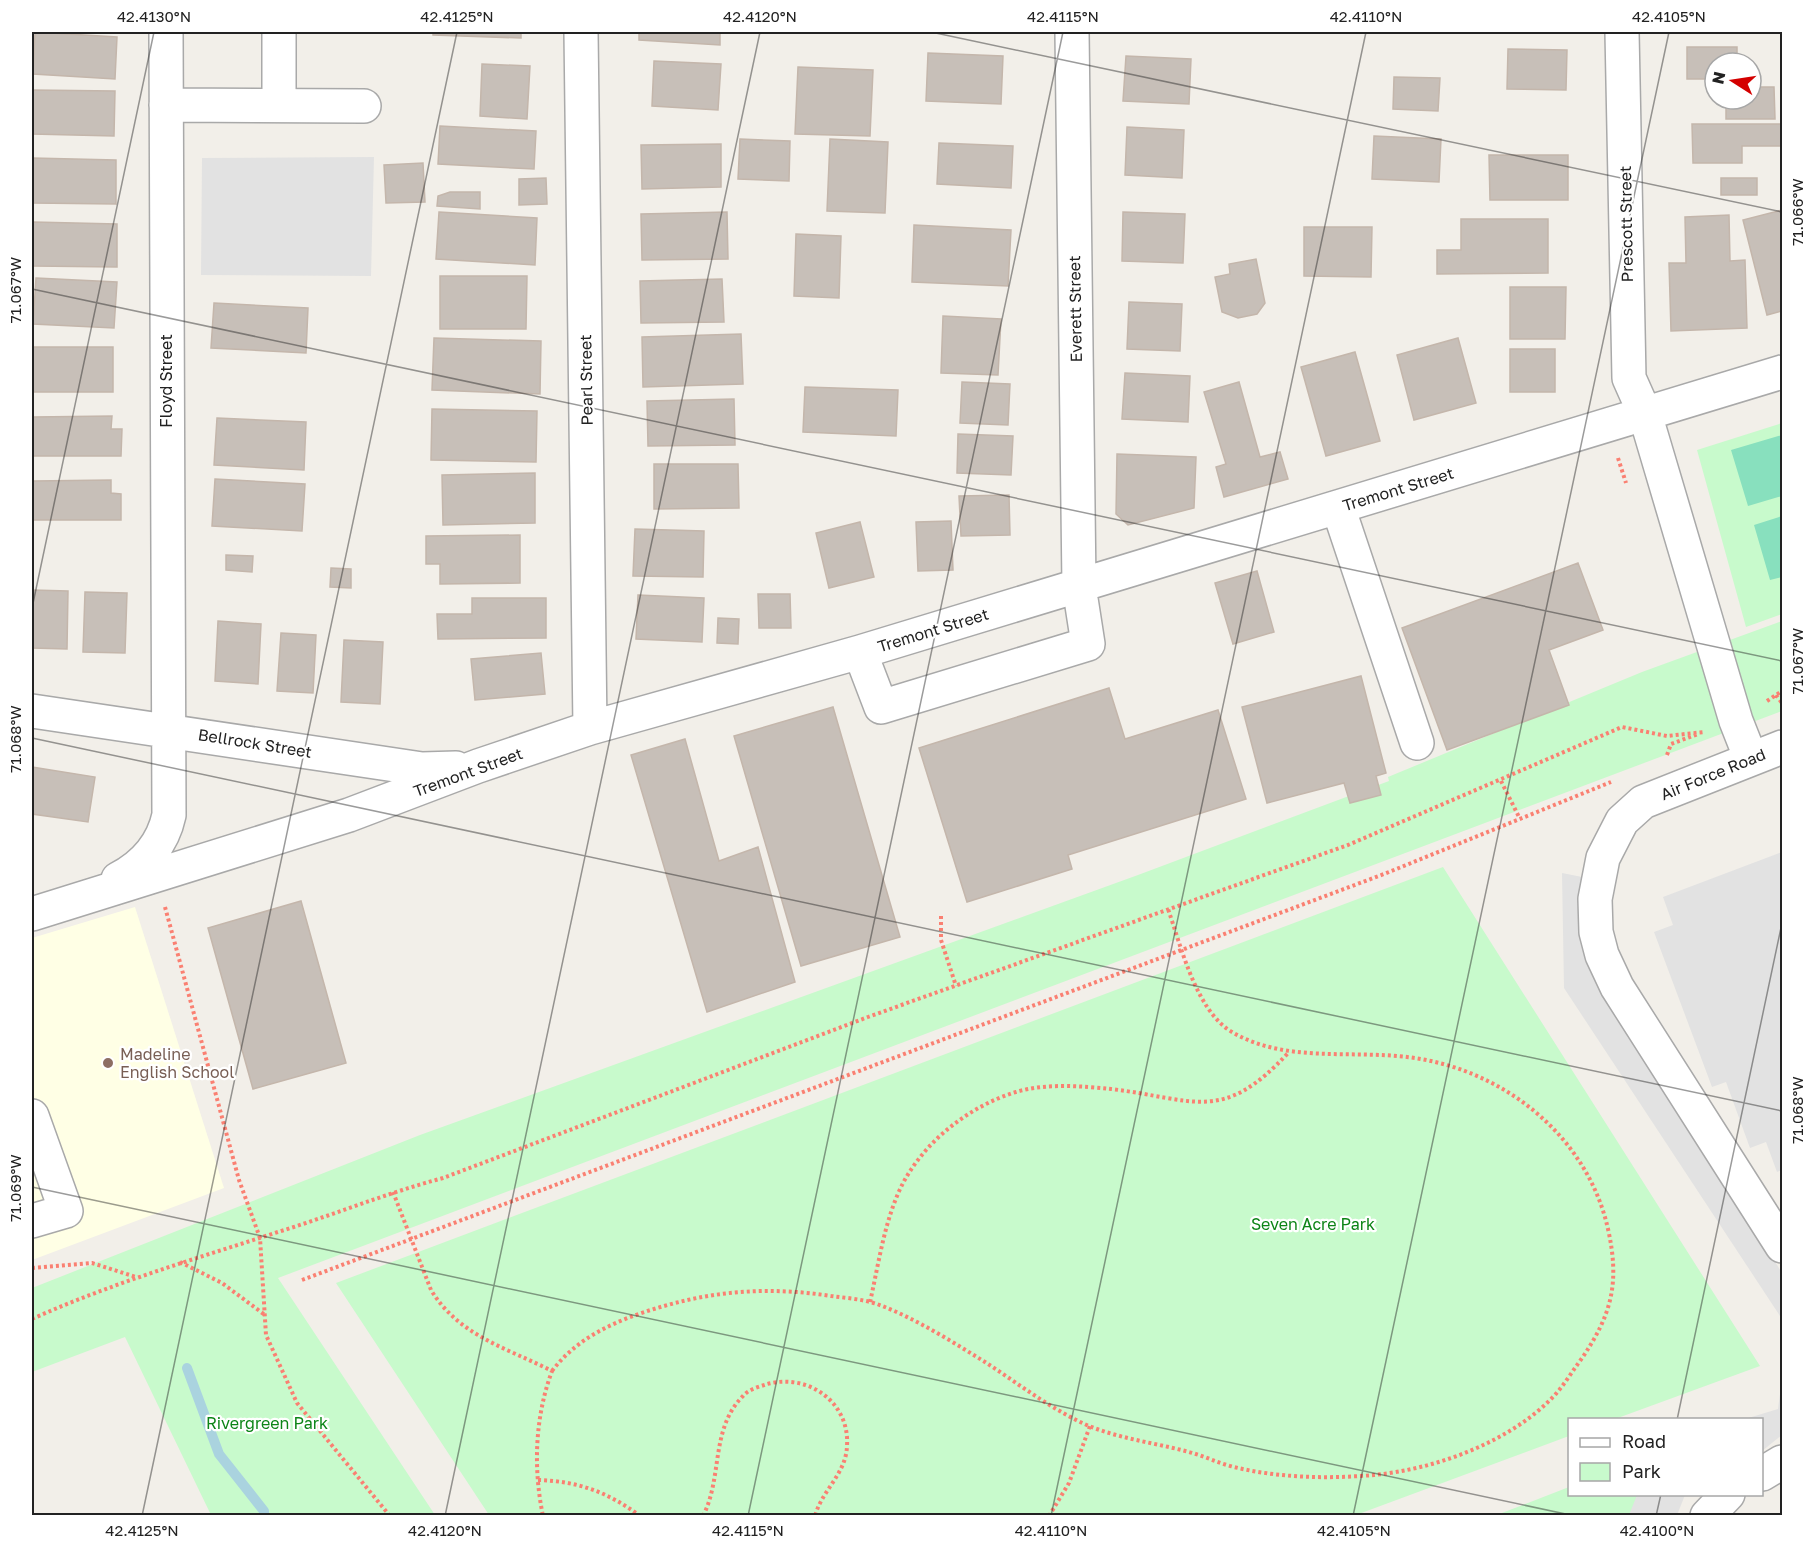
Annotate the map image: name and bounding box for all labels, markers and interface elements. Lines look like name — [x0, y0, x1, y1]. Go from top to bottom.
text: 42.4130°N — [117, 7, 191, 25]
text: 42.4125°N — [420, 7, 494, 25]
text: 42.4120°N — [723, 7, 797, 25]
text: 42.4115°N — [1027, 7, 1099, 25]
text: 42.4110°N — [1330, 7, 1402, 25]
text: 42.4105°N — [1632, 7, 1706, 25]
north arrow — [1703, 51, 1763, 111]
text: N — [1707, 70, 1729, 86]
street label: Prescott Street — [1615, 166, 1637, 282]
text: 71.066°W — [1788, 178, 1806, 246]
street label: Everett Street — [1064, 255, 1086, 363]
text: 71.067°W — [6, 257, 24, 323]
street label: Floyd Street — [156, 334, 176, 428]
street label: Pearl Street — [575, 334, 597, 426]
street label: Tremont Street — [1340, 463, 1456, 515]
street label: Tremont Street — [875, 604, 991, 656]
text: 71.067°W — [1788, 628, 1806, 694]
text: 71.068°W — [6, 705, 24, 773]
street label: Bellrock Street — [197, 724, 313, 762]
street label: Tremont Street — [411, 743, 525, 801]
street label: Air Force Road — [1658, 744, 1768, 804]
place label: Madeline English School — [120, 1044, 234, 1082]
marker: Madeline English School — [101, 1056, 115, 1070]
text: 71.068°W — [1788, 1076, 1806, 1144]
text: 71.069°W — [6, 1154, 24, 1222]
park label: Seven Acre Park — [1251, 1214, 1375, 1234]
park label: Rivergreen Park — [206, 1413, 328, 1433]
legend — [1568, 1418, 1763, 1496]
text: Road — [1622, 1430, 1666, 1452]
text: Park — [1622, 1460, 1661, 1482]
text: 42.4125°N — [105, 1521, 179, 1539]
text: 42.4120°N — [408, 1521, 482, 1539]
text: 42.4115°N — [712, 1521, 784, 1539]
text: 42.4110°N — [1015, 1521, 1087, 1539]
text: 42.4105°N — [1317, 1521, 1391, 1539]
text: 42.4100°N — [1620, 1521, 1694, 1539]

